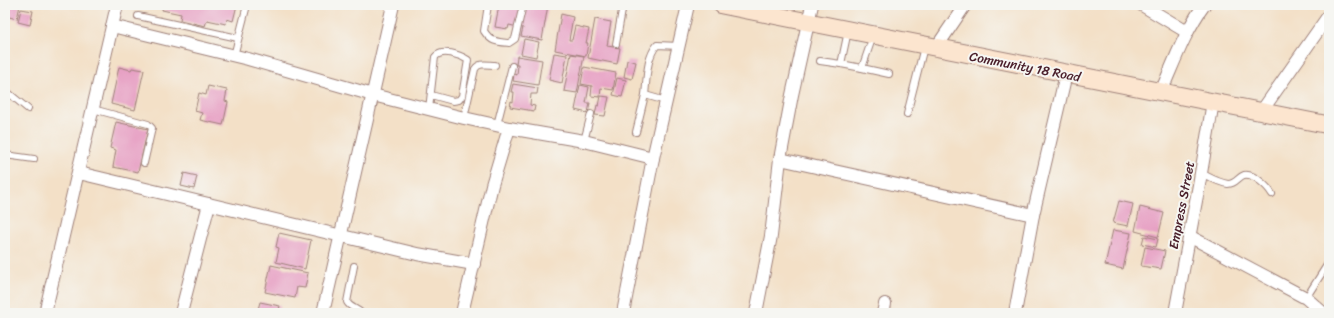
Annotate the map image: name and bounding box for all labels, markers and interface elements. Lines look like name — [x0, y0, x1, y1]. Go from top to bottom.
street label: Community 18 Road — [967, 44, 1084, 89]
street label: Empress Street — [1162, 159, 1201, 251]

